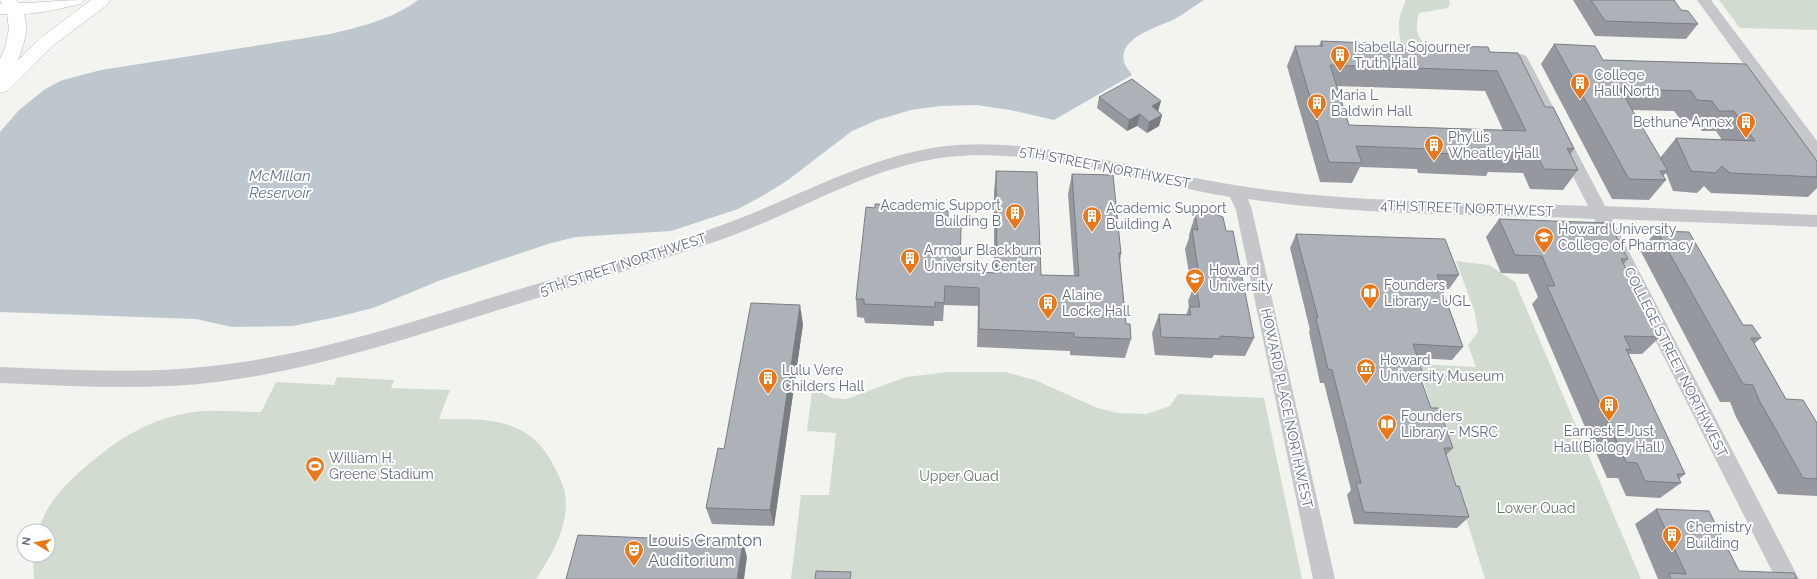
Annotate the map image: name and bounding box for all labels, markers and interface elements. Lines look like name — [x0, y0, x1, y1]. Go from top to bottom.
place label: Isabella Sojourner Truth Hall — [1354, 39, 1470, 71]
building icon: Isabella Sojourner Truth Hall — [1329, 44, 1351, 72]
place label: College Hall North — [1594, 67, 1659, 99]
building icon: College Hall North — [1569, 72, 1591, 100]
place label: Maria L Baldwin Hall — [1331, 87, 1412, 119]
building icon: Maria L Baldwin Hall — [1306, 92, 1328, 120]
building icon: Bethune Annex — [1735, 111, 1757, 139]
place label: Bethune Annex — [1633, 114, 1732, 130]
place label: Phyllis Wheatley Hall — [1448, 129, 1540, 161]
building icon: Phyllis Wheatley Hall — [1423, 134, 1445, 162]
street label: 5TH STREET NORTHWEST — [1018, 143, 1192, 192]
water label: McMillan Reservoir — [249, 167, 312, 202]
place label: Academic Support Building B — [880, 197, 1001, 229]
street label: 4TH STREET NORTHWEST — [1380, 197, 1555, 219]
place label: Academic Support Building A — [1106, 200, 1227, 232]
building icon: Academic Support Building B — [1004, 202, 1026, 230]
building icon: Academic Support Building A — [1081, 205, 1103, 233]
place label: Howard University College of Pharmacy — [1558, 221, 1694, 253]
school or university icon: Howard University College of Pharmacy — [1533, 226, 1555, 254]
street label: 5TH STREET NORTHWEST — [538, 229, 709, 298]
place label: Armour Blackburn University Center — [924, 242, 1042, 274]
building icon: Armour Blackburn University Center — [899, 247, 921, 275]
place label: Howard University — [1209, 262, 1274, 294]
street label: COLLEGE STREET NORTHWEST — [1621, 264, 1731, 460]
school or university icon: Howard University — [1184, 267, 1206, 295]
place label: Founders Library - UGL — [1384, 277, 1470, 309]
library icon: Founders Library - UGL — [1359, 282, 1381, 310]
place label: Alaine Locke Hall — [1062, 287, 1131, 319]
building icon: Alaine Locke Hall — [1037, 292, 1059, 320]
street label: HOWARD PLACE NORTHWEST — [1258, 307, 1316, 510]
place label: Howard University Museum — [1380, 352, 1504, 384]
museum icon: Howard University Museum — [1355, 357, 1377, 385]
place label: Lulu Vere Childers Hall — [782, 362, 864, 394]
building icon: Lulu Vere Childers Hall — [757, 367, 779, 395]
building icon: Earnest E Just Hall(Biology Hall) — [1598, 394, 1620, 422]
place label: Founders Library - MSRC — [1401, 408, 1498, 440]
library icon: Founders Library - MSRC — [1376, 413, 1398, 441]
place label: Earnest E Just Hall(Biology Hall) — [1554, 423, 1665, 455]
place label: William H. Greene Stadium — [329, 450, 434, 482]
sports icon: William H. Greene Stadium — [304, 455, 326, 483]
park label: Upper Quad — [919, 468, 999, 484]
park label: Lower Quad — [1497, 500, 1575, 516]
place label: Chemistry Building — [1686, 519, 1752, 551]
north arrow — [16, 523, 56, 563]
building icon: Chemistry Building — [1661, 524, 1683, 552]
place label: Louis Cramton Auditorium — [648, 530, 762, 570]
text: N — [20, 536, 34, 547]
theatre icon: Louis Cramton Auditorium — [623, 539, 645, 567]

